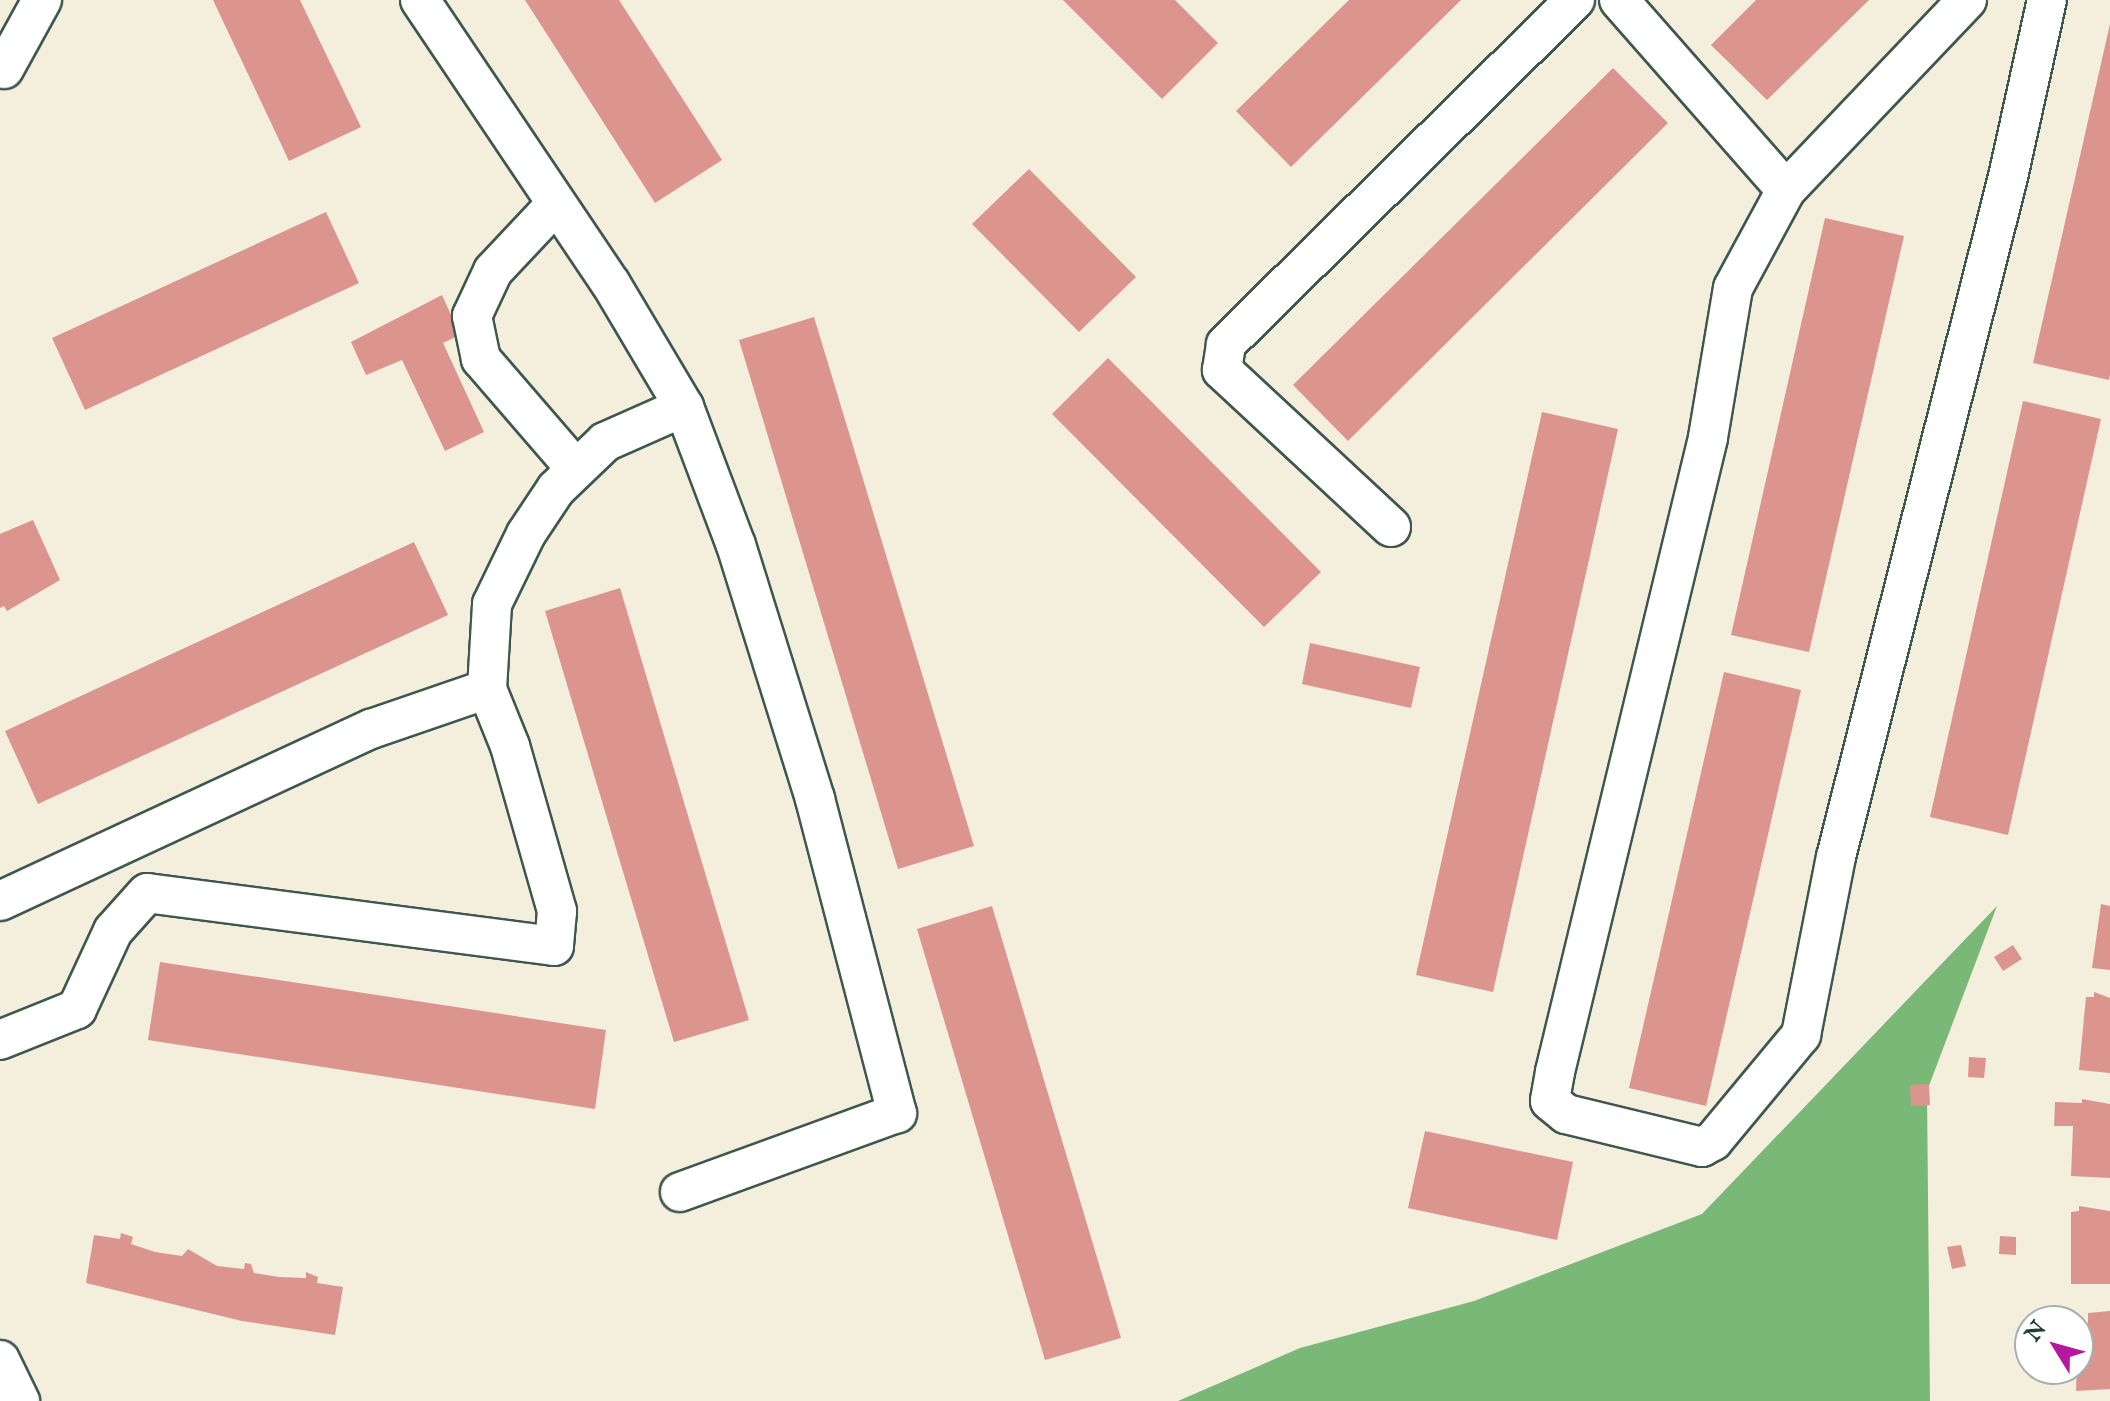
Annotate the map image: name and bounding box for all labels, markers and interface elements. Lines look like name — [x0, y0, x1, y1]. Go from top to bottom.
north arrow — [2014, 1305, 2094, 1385]
text: N — [2020, 1316, 2053, 1348]

